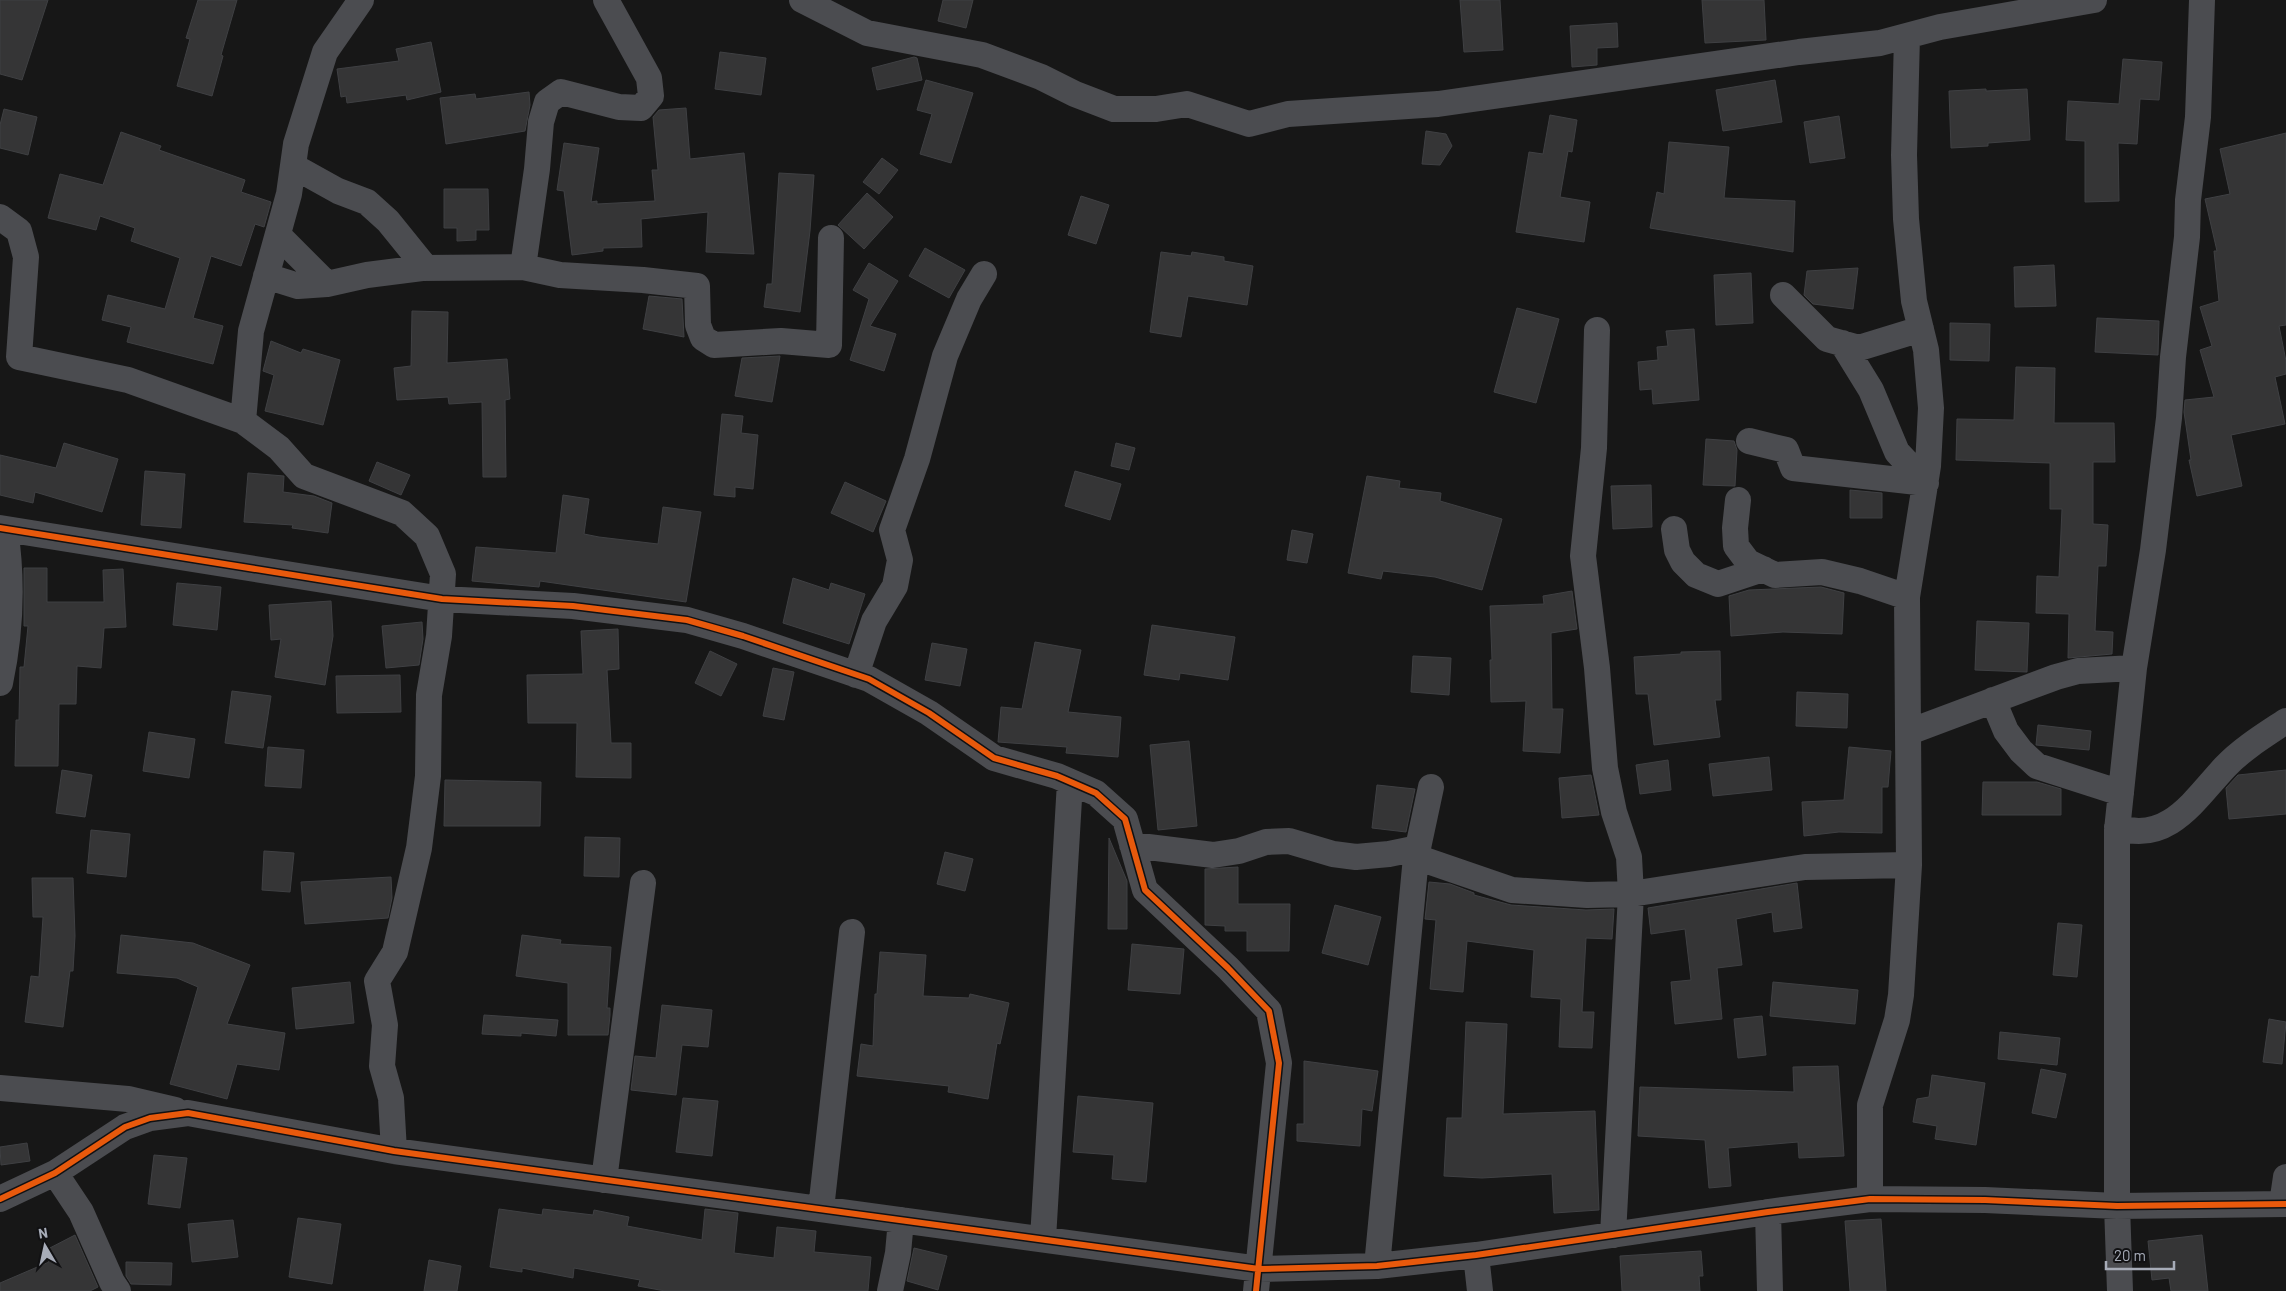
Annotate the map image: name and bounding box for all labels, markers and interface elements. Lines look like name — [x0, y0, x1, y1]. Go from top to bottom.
north arrow — [20, 1221, 70, 1271]
text: N — [37, 1224, 49, 1242]
scale bar — [2106, 1238, 2174, 1270]
text: 20 m — [2114, 1246, 2146, 1264]

